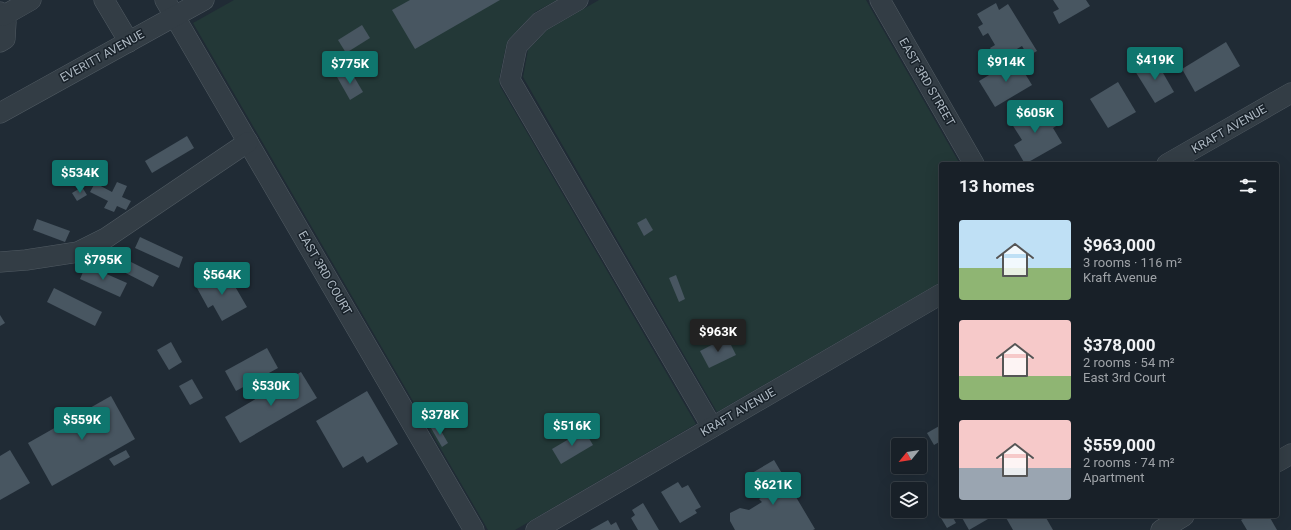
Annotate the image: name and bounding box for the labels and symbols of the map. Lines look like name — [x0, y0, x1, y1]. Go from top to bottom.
street label: EVERITT AVENUE — [58, 27, 147, 85]
street label: EAST 3RD STREET — [896, 36, 958, 128]
pin: $419K — [1127, 47, 1183, 81]
pin: $914K — [978, 49, 1034, 83]
pin: $775K — [322, 51, 378, 85]
pin: $605K — [1007, 100, 1063, 134]
street label: KRAFT AVENUE — [1189, 102, 1269, 156]
pin: $534K — [52, 160, 108, 194]
street label: EAST 3RD COURT — [295, 229, 355, 317]
pin: $795K — [75, 247, 131, 281]
pin: $564K — [194, 262, 250, 296]
pin: $963K — [690, 319, 746, 353]
pin: $530K — [243, 373, 299, 407]
street label: KRAFT AVENUE — [698, 385, 778, 439]
pin: $378K — [412, 402, 468, 436]
pin: $559K — [54, 407, 110, 441]
pin: $516K — [544, 413, 600, 447]
north arrow — [891, 438, 927, 474]
pin: $621K — [745, 472, 801, 506]

